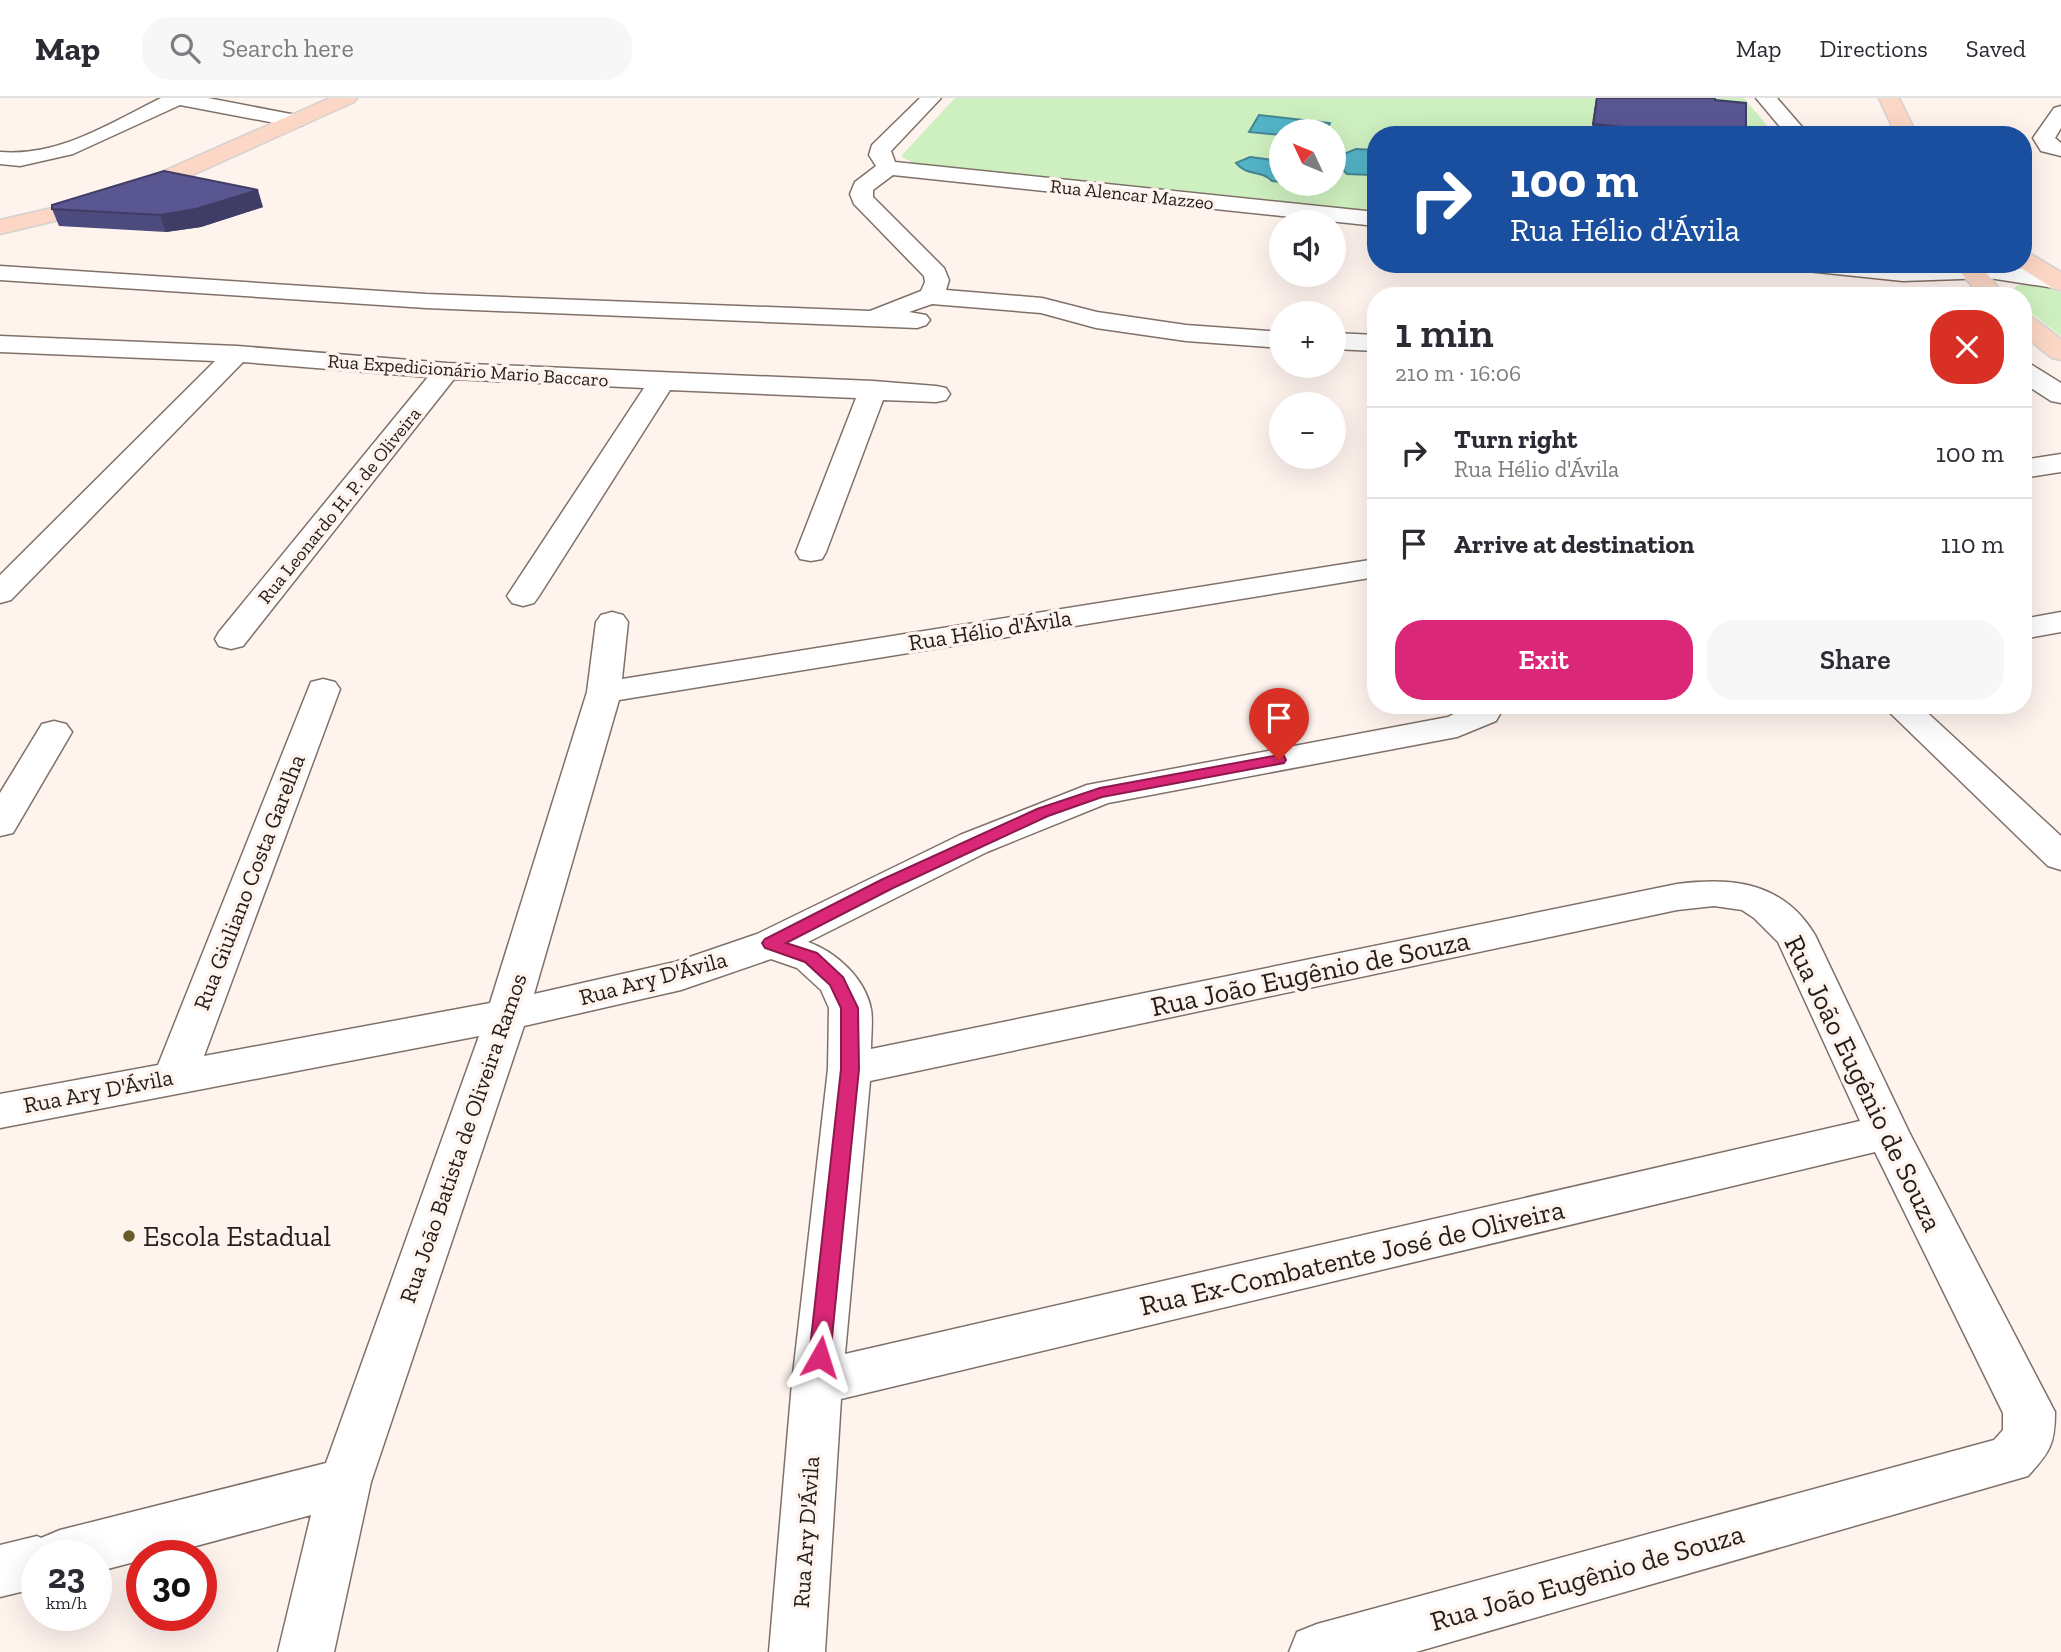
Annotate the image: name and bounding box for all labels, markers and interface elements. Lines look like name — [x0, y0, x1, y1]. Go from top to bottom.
search box — [142, 17, 632, 80]
text: Map — [35, 29, 100, 68]
icon: search — [166, 29, 204, 67]
text: Search here — [222, 32, 354, 64]
text: Map — [1736, 34, 1782, 63]
text: Directions — [1820, 34, 1928, 63]
text: Saved — [1966, 34, 2026, 63]
north arrow — [1269, 119, 1346, 196]
map controls — [1269, 119, 1346, 469]
text: 100 m — [1510, 151, 1638, 210]
icon: right — [1395, 154, 1486, 245]
street label: Rua Alencar Mazzeo — [1049, 174, 1215, 215]
button: sound — [1269, 210, 1346, 287]
text: Rua Hélio d'Ávila — [1510, 211, 1740, 249]
button: + — [1269, 301, 1346, 378]
text: 1 min — [1395, 307, 1494, 358]
button: close — [1930, 310, 2004, 384]
street label: Rua Expedicionário Mario Baccaro — [327, 349, 609, 392]
text: 210 m · 16:06 — [1395, 359, 1521, 387]
button: − — [1269, 392, 1346, 469]
street label: Rua Leonardo H. P. de Oliveira — [253, 402, 426, 608]
text: Turn right — [1454, 423, 1577, 455]
icon: right — [1395, 434, 1433, 472]
text: 100 m — [1936, 437, 2004, 469]
text: Rua Hélio d'Ávila — [1454, 455, 1619, 483]
icon: arrive — [1395, 525, 1433, 563]
text: Arrive at destination — [1454, 528, 1694, 560]
text: 110 m — [1941, 528, 2004, 560]
street label: Rua Hélio d'Ávila — [906, 603, 1074, 657]
button: Exit — [1395, 620, 1693, 700]
button: Share — [1707, 620, 2004, 700]
pin — [1249, 688, 1309, 760]
icon: arrive — [1260, 699, 1298, 737]
street label: Rua Giuliano Costa Garelha — [187, 750, 311, 1014]
street label: Rua João Eugênio de Souza — [1148, 923, 1473, 1023]
street label: Rua João Eugênio de Souza — [1778, 930, 1950, 1237]
street label: Rua Ary D'Ávila — [576, 945, 730, 1011]
street label: Rua João Batista de Oliveira Ramos — [393, 970, 533, 1306]
street label: Rua Ary D'Ávila — [21, 1063, 175, 1119]
street label: Rua Ex-Combatente José de Oliveira — [1137, 1192, 1568, 1322]
place label: Escola Estadual — [143, 1220, 331, 1253]
marker: Escola Estadual — [121, 1228, 137, 1244]
position arrow — [783, 1320, 857, 1394]
street label: Rua Ary D'Ávila — [787, 1455, 825, 1609]
street label: Rua João Eugênio de Souza — [1427, 1517, 1748, 1638]
speed limit sign: 30 — [126, 1540, 217, 1631]
text: 23 — [48, 1555, 85, 1597]
text: km/h — [46, 1592, 87, 1614]

